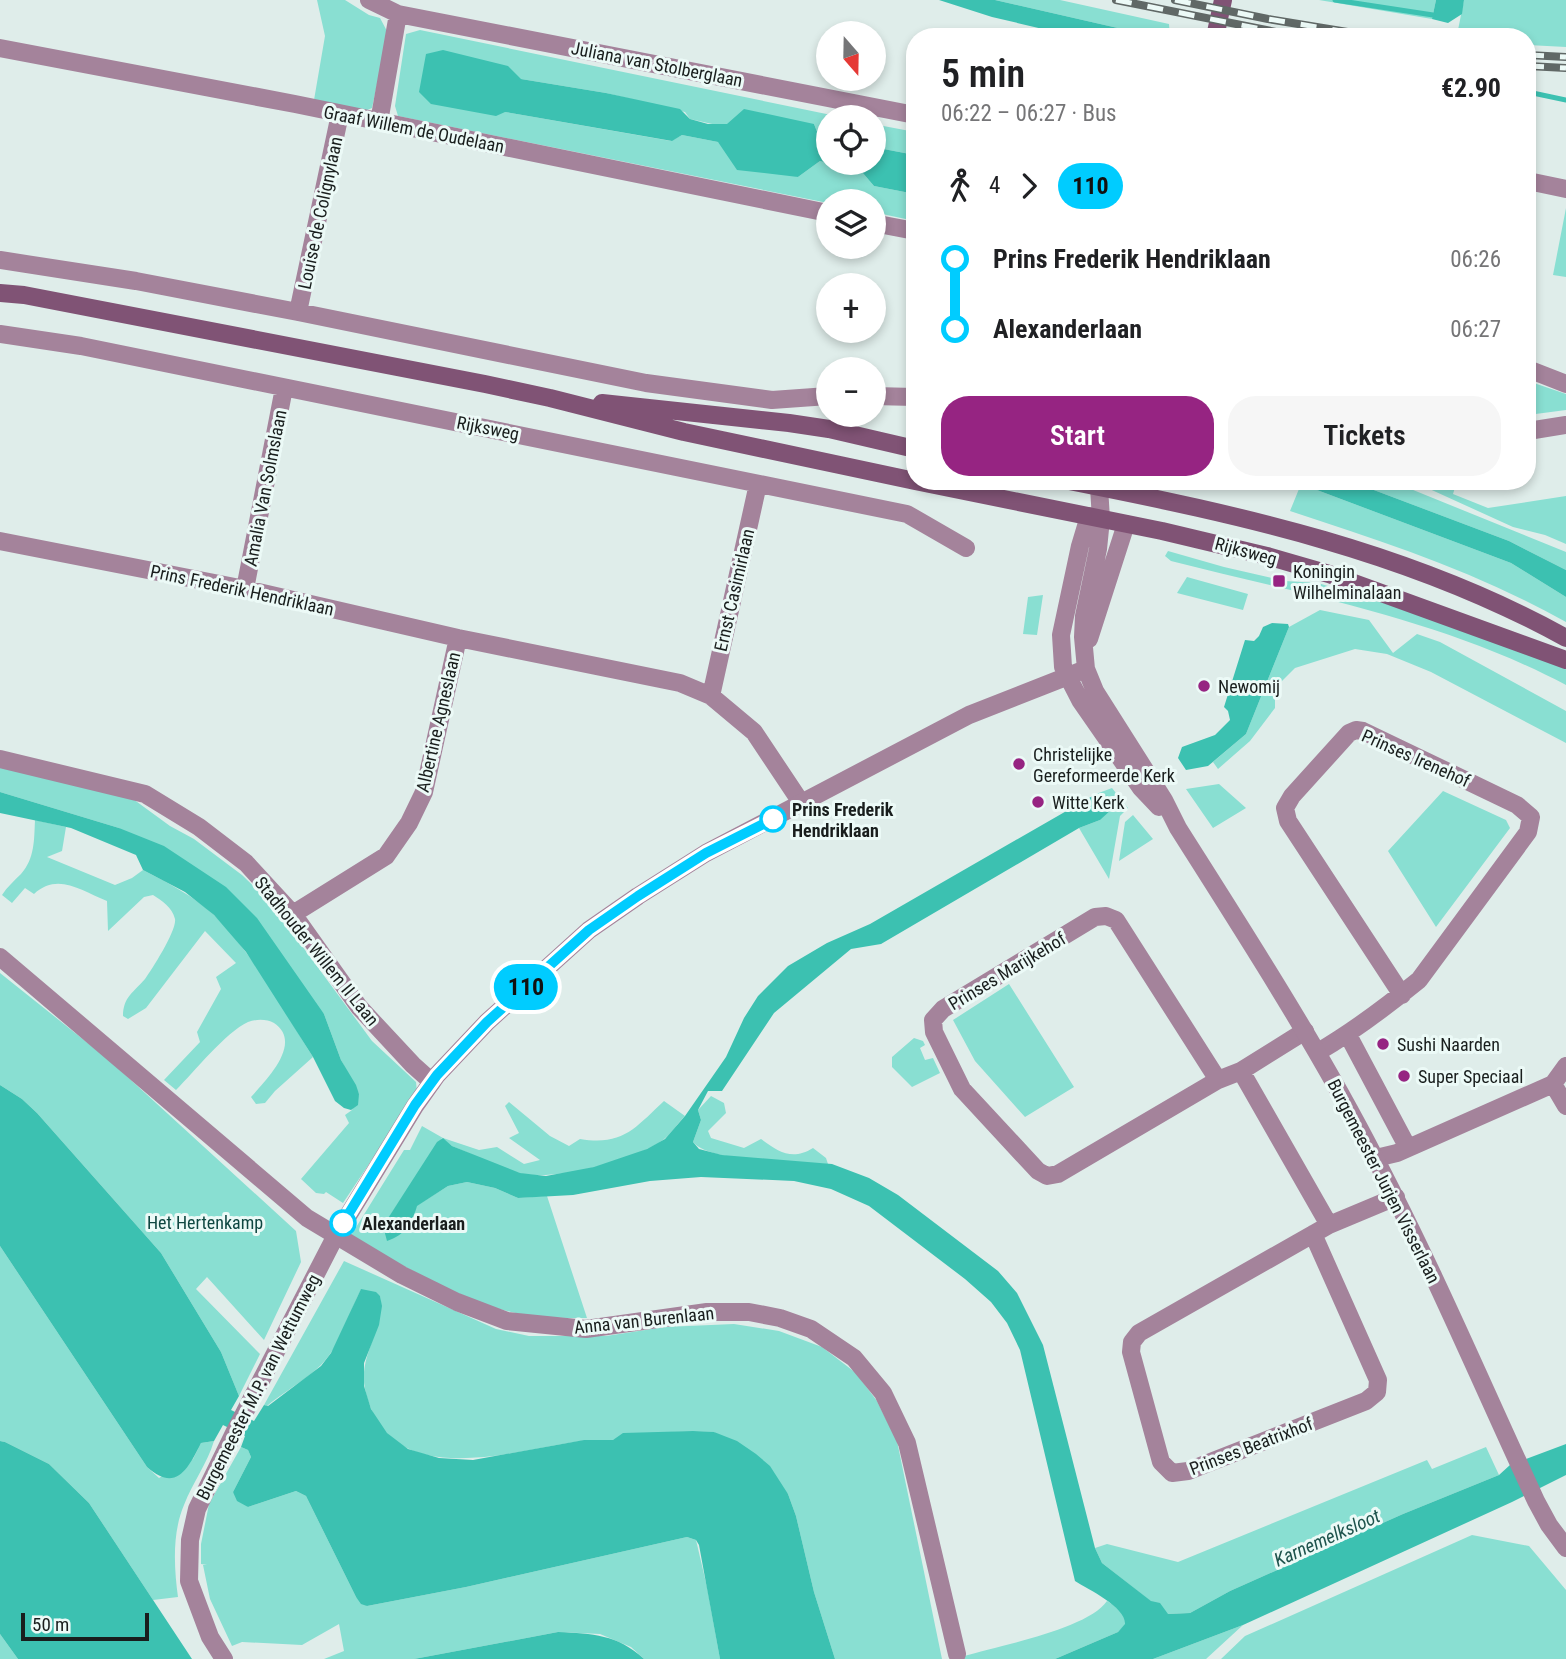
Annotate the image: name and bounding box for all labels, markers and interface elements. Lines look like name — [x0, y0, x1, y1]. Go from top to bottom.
north arrow — [816, 21, 886, 91]
map controls — [816, 21, 886, 427]
street label: Juliana van Stolberglaan — [570, 37, 744, 91]
text: 5 min — [941, 52, 1025, 96]
text: €2.90 — [1441, 73, 1501, 103]
text: 06:22 – 06:27 · Bus — [941, 100, 1117, 127]
street label: Graaf Willem de Oudelaan — [322, 101, 506, 157]
button: locate — [816, 105, 886, 175]
street label: Louise de Colignylaan — [294, 135, 346, 291]
icon: walk — [941, 167, 979, 205]
icon: forward — [1010, 167, 1048, 205]
text: 4 — [989, 172, 1000, 199]
text: 110 — [1072, 172, 1109, 200]
button: layers — [816, 189, 886, 259]
text: Prins Frederik Hendriklaan — [993, 244, 1271, 274]
text: 06:26 — [1450, 246, 1501, 273]
button: + — [816, 273, 886, 343]
text: Alexanderlaan — [993, 314, 1142, 344]
text: 06:27 — [1450, 316, 1501, 343]
button: − — [816, 357, 886, 427]
button: Start — [941, 396, 1214, 476]
button: Tickets — [1228, 396, 1501, 476]
street label: Amalia Van Solmslaan — [240, 408, 290, 568]
street label: Rijksweg — [455, 412, 521, 444]
street label: Ernst Casimirlaan — [710, 527, 758, 653]
street label: Rijksweg — [1213, 533, 1279, 569]
street label: Prins Frederik Hendriklaan — [148, 560, 336, 620]
place label: Koningin Wilhelminalaan — [1293, 561, 1401, 603]
marker: Koningin Wilhelminalaan — [1271, 573, 1287, 589]
street label: Albertine Agneslaan — [412, 650, 464, 794]
place label: Newomij — [1218, 676, 1280, 697]
marker: Newomij — [1196, 678, 1212, 694]
street label: Prinses Irenehof — [1359, 725, 1474, 791]
place label: Christelijke Gereformeerde Kerk — [1033, 744, 1175, 786]
marker: Christelijke Gereformeerde Kerk — [1011, 756, 1027, 772]
place label: Witte Kerk — [1052, 792, 1125, 813]
marker: Witte Kerk — [1030, 794, 1046, 810]
place label: Prins Frederik Hendriklaan — [792, 799, 894, 841]
marker: Prins Frederik Hendriklaan — [760, 806, 786, 832]
street label: Stadhouder Willem II Laan — [250, 872, 384, 1030]
street label: Prinses Marijkehof — [945, 928, 1070, 1014]
line badge: 110 — [486, 964, 566, 1010]
text: 110 — [508, 973, 544, 1001]
place label: Sushi Naarden — [1397, 1034, 1500, 1055]
marker: Sushi Naarden — [1375, 1036, 1391, 1052]
place label: Super Speciaal — [1418, 1066, 1523, 1087]
marker: Super Speciaal — [1396, 1068, 1412, 1084]
street label: Burgemeester Jurjen Visserlaan — [1323, 1076, 1445, 1286]
marker: Alexanderlaan — [330, 1210, 356, 1236]
park label: Het Hertenkamp — [147, 1212, 263, 1233]
place label: Alexanderlaan — [362, 1213, 465, 1234]
street label: Burgemeester M.P. van Wettumweg — [192, 1271, 324, 1503]
street label: Anna van Burenlaan — [573, 1302, 715, 1338]
street label: Prinses Beatrixhof — [1186, 1413, 1316, 1479]
water label: Karnemelksloot — [1270, 1504, 1384, 1572]
scale bar — [21, 1610, 149, 1642]
text: 50 m — [32, 1613, 69, 1636]

